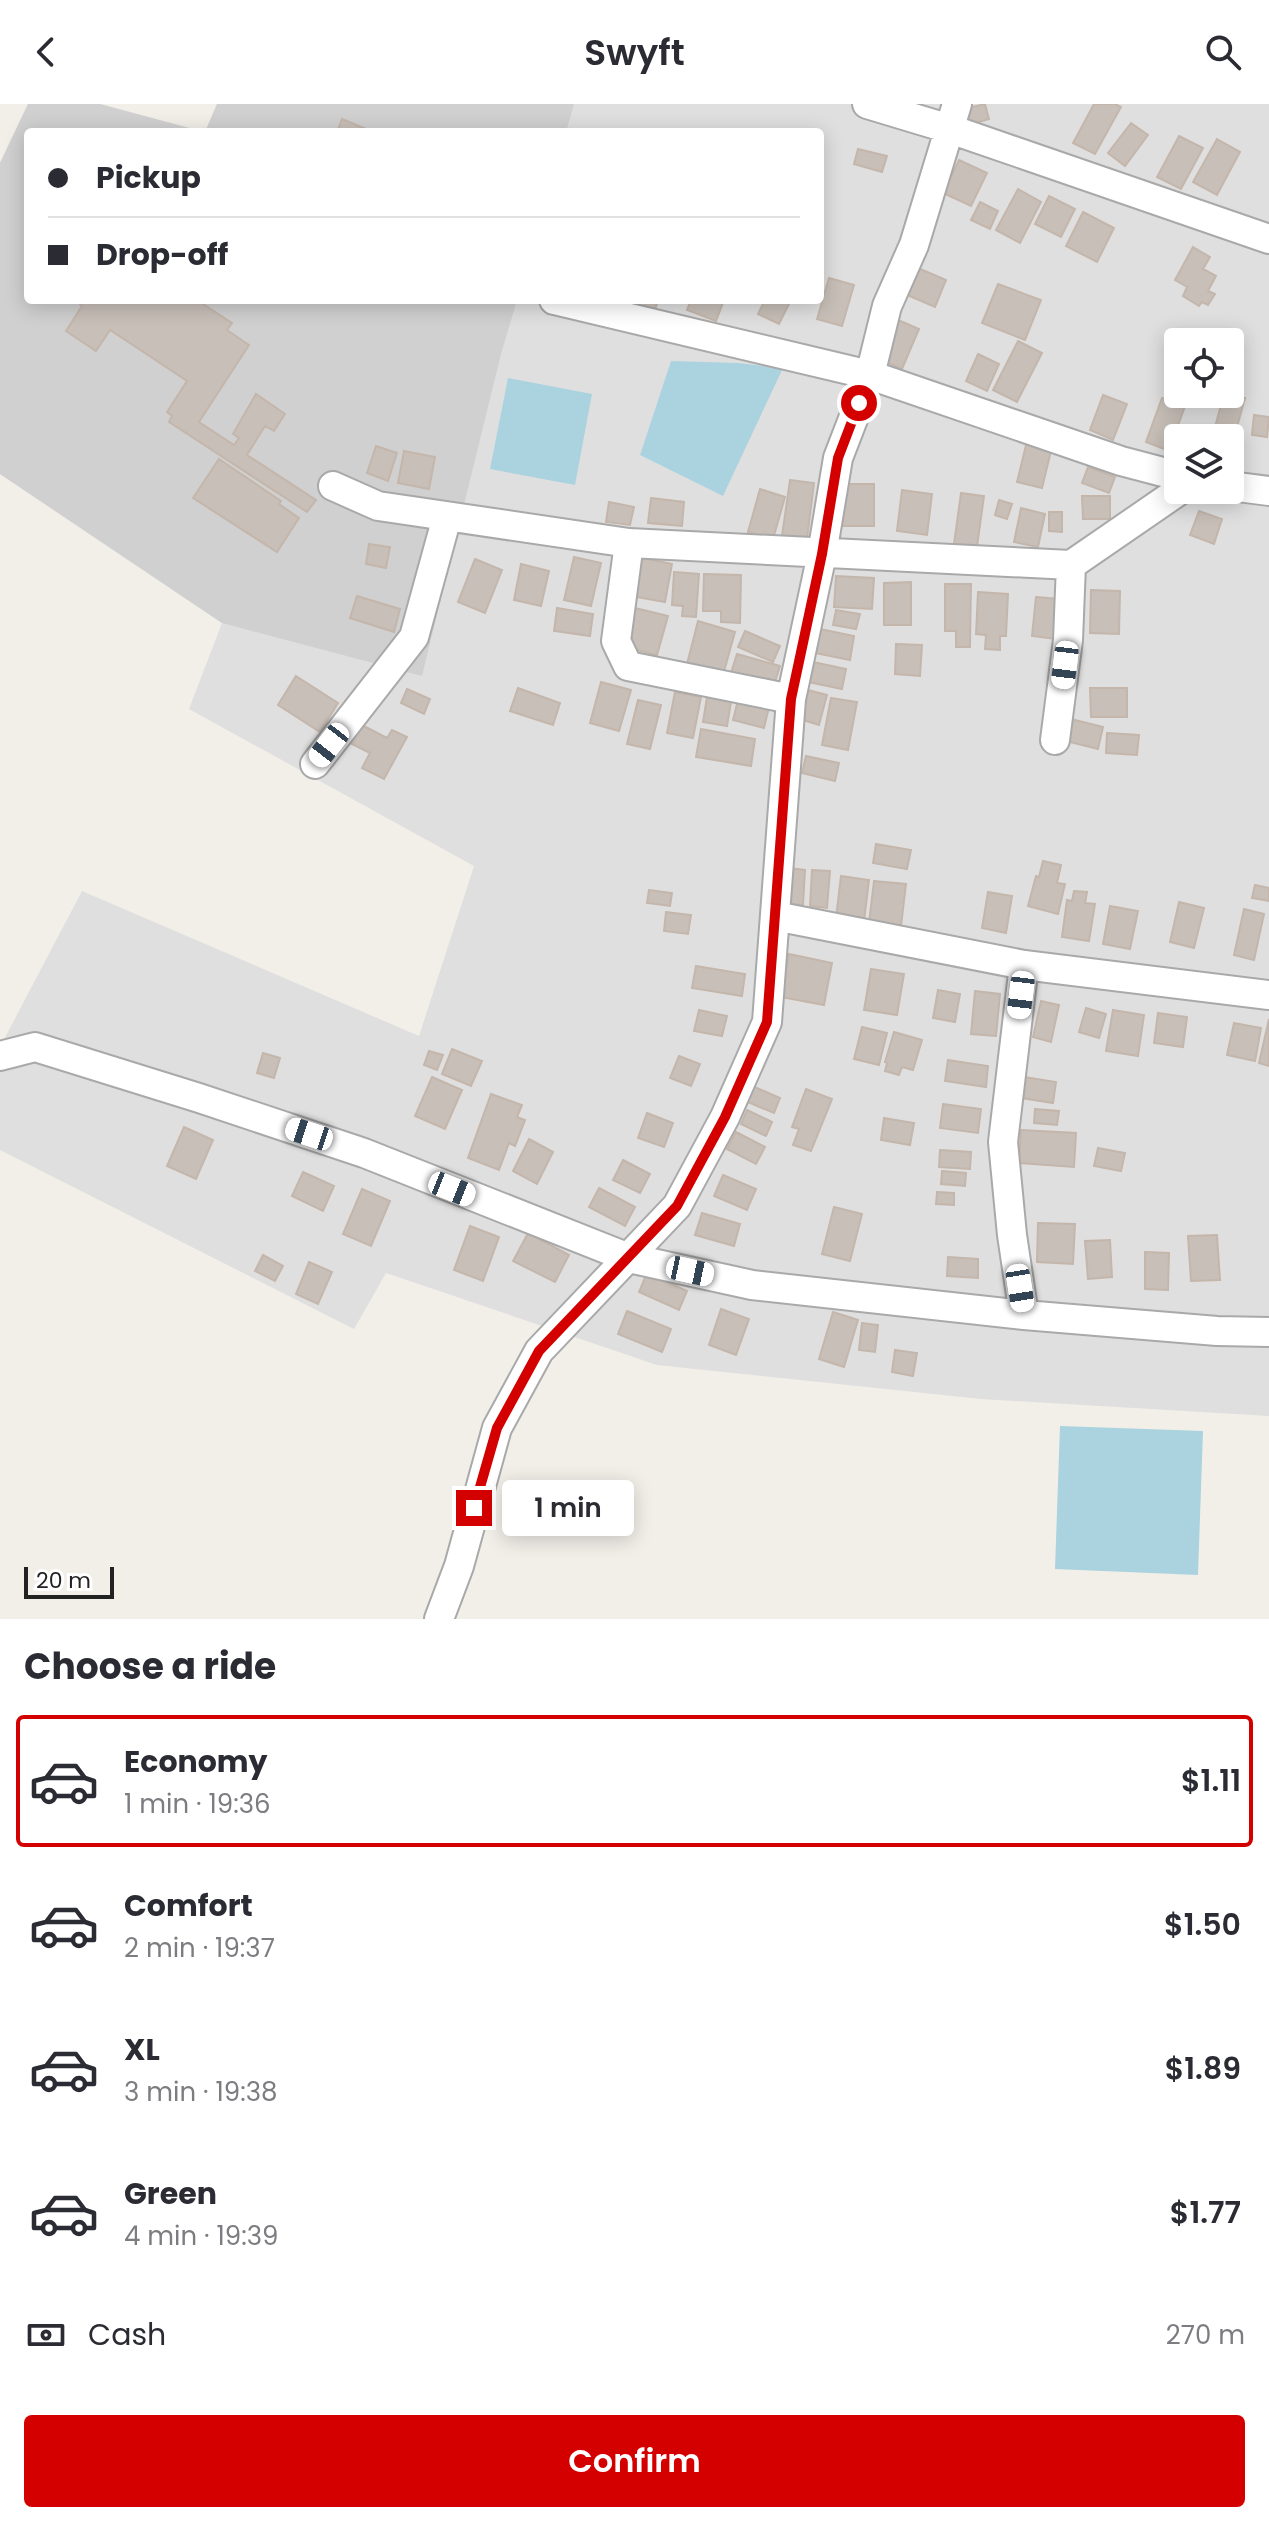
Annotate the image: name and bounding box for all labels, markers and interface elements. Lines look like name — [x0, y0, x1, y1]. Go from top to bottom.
text: Swyft — [584, 27, 685, 78]
icon: back — [24, 30, 68, 74]
icon: search — [1201, 30, 1245, 74]
text: Pickup — [96, 156, 201, 199]
text: Drop-off — [96, 233, 228, 276]
map controls — [1164, 328, 1244, 504]
button: locate — [1164, 328, 1244, 408]
route start — [841, 385, 877, 421]
button: layers — [1164, 424, 1244, 504]
car — [1050, 640, 1080, 690]
car — [305, 719, 353, 771]
car — [1006, 970, 1036, 1020]
car — [282, 1115, 336, 1153]
car — [425, 1169, 479, 1209]
car — [664, 1254, 716, 1288]
car — [1004, 1262, 1036, 1314]
callout: 1 min — [502, 1480, 634, 1536]
route end — [456, 1490, 492, 1526]
text: 1 min — [534, 1490, 602, 1526]
scale bar — [24, 1563, 114, 1599]
text: 20 m — [36, 1565, 91, 1596]
text: Choose a ride — [24, 1641, 276, 1692]
text: Economy — [124, 1740, 268, 1783]
icon: car — [28, 1745, 100, 1817]
text: $1.11 — [1181, 1759, 1241, 1802]
text: 1 min · 19:36 — [124, 1786, 271, 1822]
text: Comfort — [124, 1884, 253, 1927]
icon: car — [28, 1889, 100, 1961]
text: $1.50 — [1164, 1903, 1241, 1946]
text: 2 min · 19:37 — [124, 1930, 275, 1966]
text: XL — [124, 2028, 160, 2071]
icon: car — [28, 2033, 100, 2105]
text: $1.89 — [1165, 2047, 1241, 2090]
text: 3 min · 19:38 — [124, 2074, 277, 2110]
text: Green — [124, 2172, 217, 2215]
icon: car — [28, 2177, 100, 2249]
text: $1.77 — [1170, 2191, 1241, 2234]
text: 4 min · 19:39 — [124, 2218, 278, 2254]
icon: cash — [24, 2313, 68, 2357]
text: Cash — [88, 2313, 166, 2356]
text: 270 m — [1166, 2317, 1245, 2353]
button: Confirm — [24, 2415, 1245, 2507]

